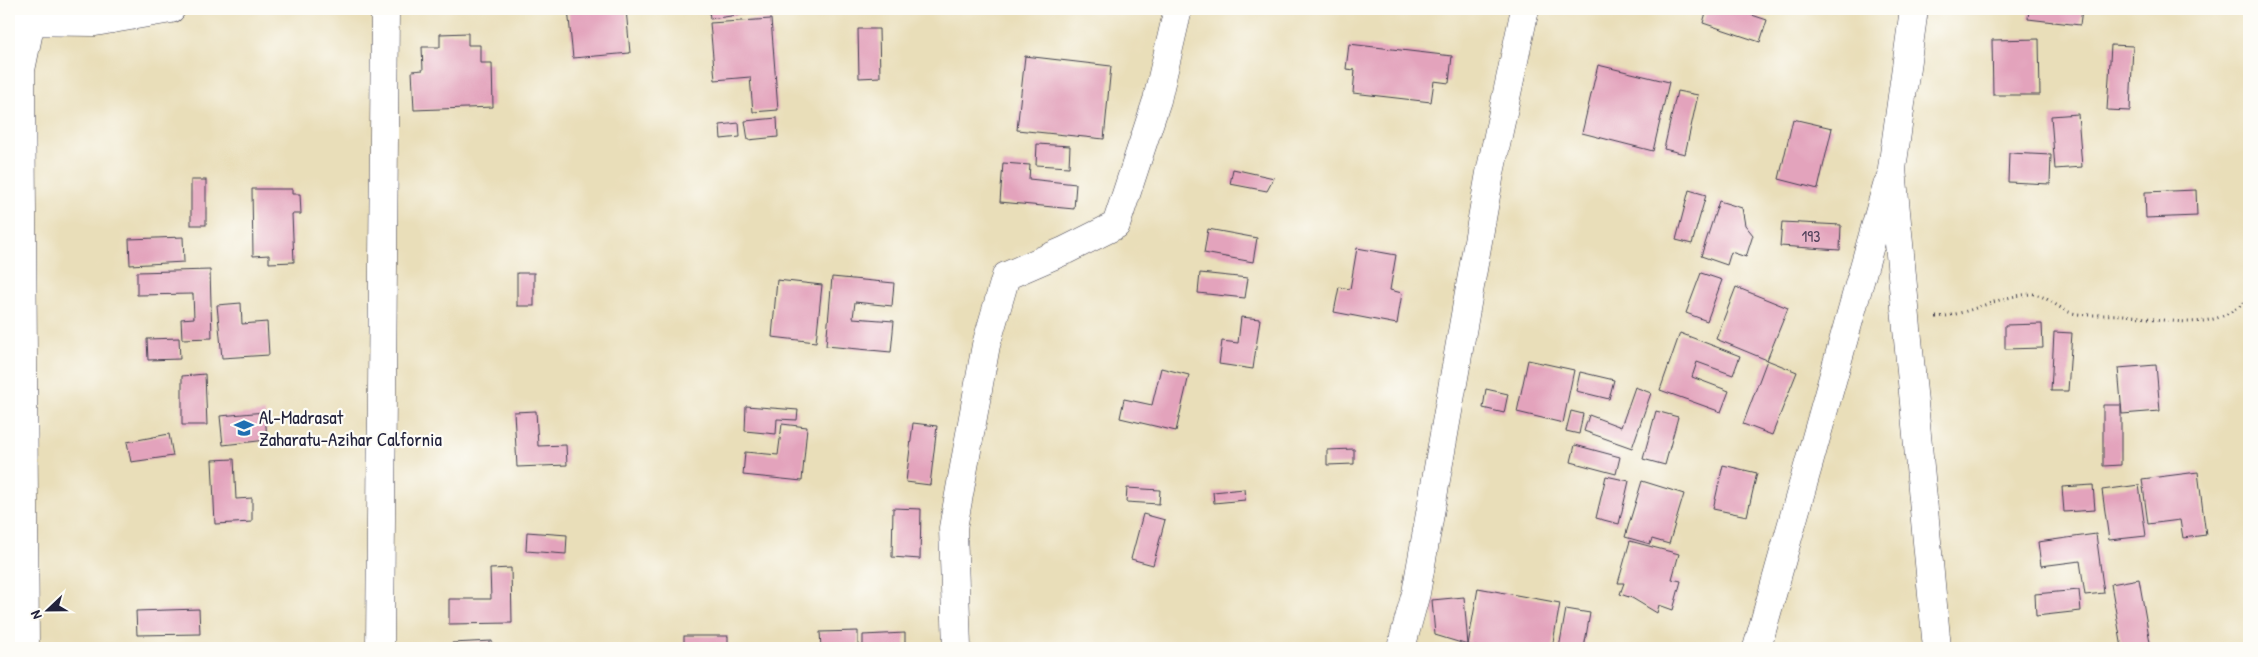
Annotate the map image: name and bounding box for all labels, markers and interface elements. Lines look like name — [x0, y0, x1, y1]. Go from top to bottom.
house number: 193 — [1802, 225, 1820, 247]
place label: Al-Madrasat Zaharatu-Azihar Calfornia — [259, 404, 442, 452]
school or university icon: Al-Madrasat Zaharatu-Azihar Calfornia — [233, 417, 255, 439]
north arrow — [22, 584, 72, 634]
text: N — [25, 608, 46, 622]

